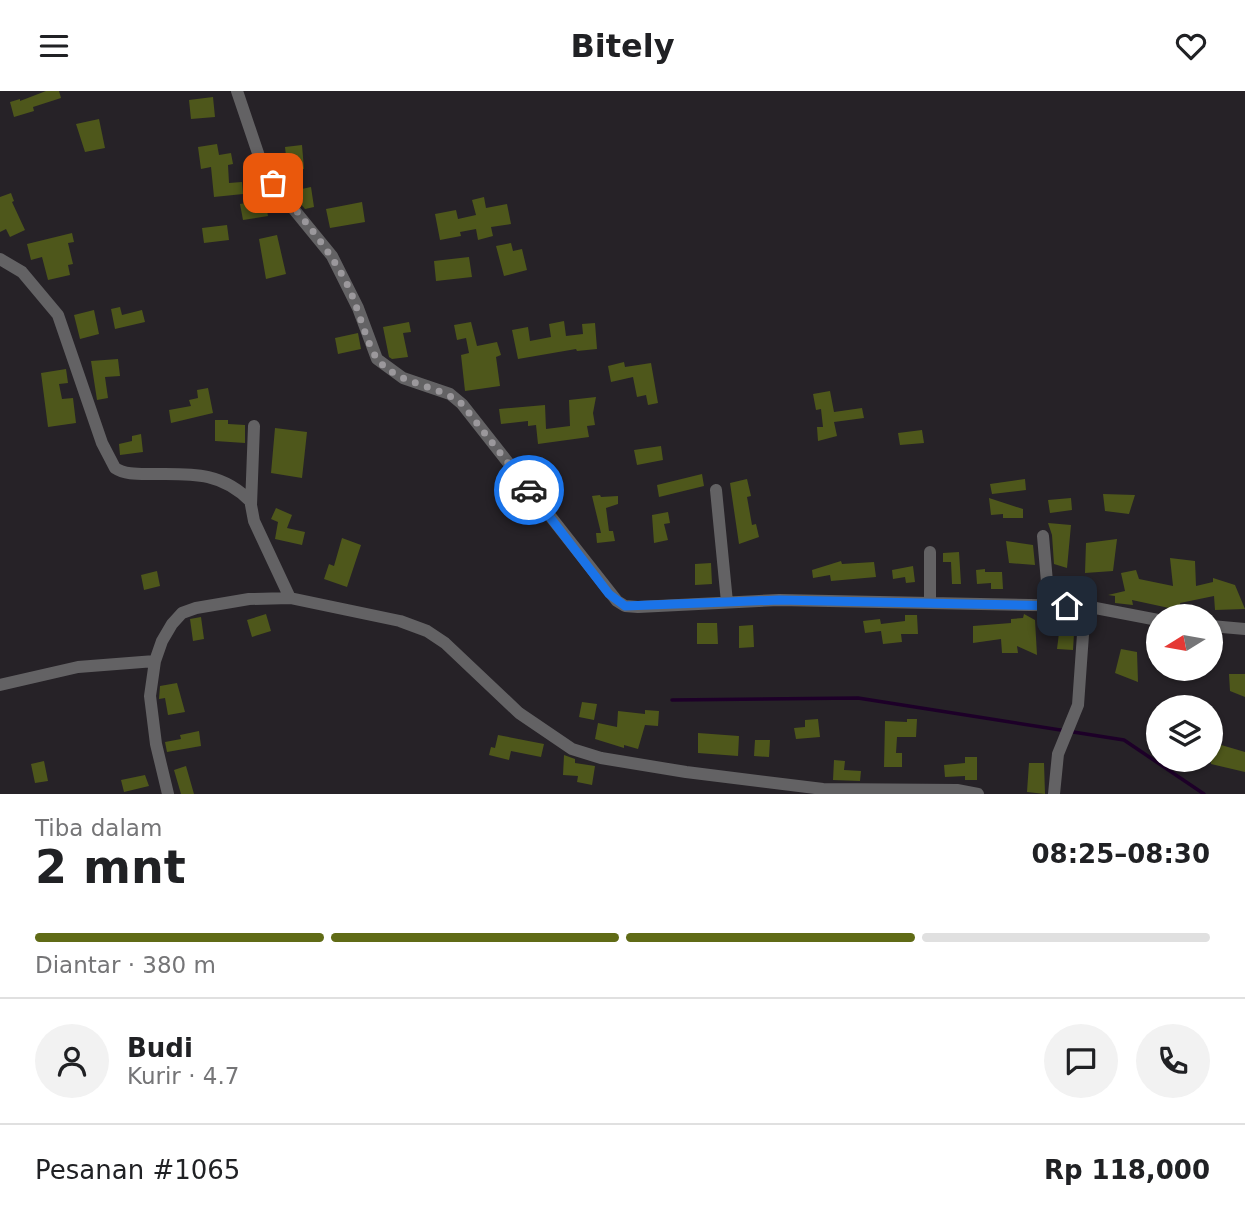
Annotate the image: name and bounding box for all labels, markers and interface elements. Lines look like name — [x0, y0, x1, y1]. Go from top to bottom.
icon: menu — [35, 27, 73, 65]
text: Bitely — [570, 27, 675, 65]
icon: heart — [1172, 27, 1210, 65]
pin — [243, 153, 303, 213]
icon: bag — [254, 164, 292, 202]
courier — [494, 455, 564, 525]
icon: car — [510, 471, 548, 509]
pin — [1037, 576, 1097, 636]
icon: home — [1048, 587, 1086, 625]
north arrow — [1146, 604, 1223, 681]
map controls — [1146, 604, 1223, 772]
button: layers — [1146, 695, 1223, 772]
text: Tiba dalam — [35, 815, 162, 841]
text: 08:25–08:30 — [1031, 839, 1210, 869]
text: 2 mnt — [35, 840, 186, 894]
text: Diantar · 380 m — [35, 952, 216, 978]
button: person — [35, 1024, 109, 1098]
button: chat — [1044, 1024, 1118, 1098]
button: phone — [1136, 1024, 1210, 1098]
text: Budi — [127, 1033, 193, 1063]
text: Kurir · 4.7 — [127, 1063, 239, 1089]
text: Pesanan #1065 — [35, 1155, 240, 1185]
text: Rp 118,000 — [1044, 1155, 1210, 1185]

